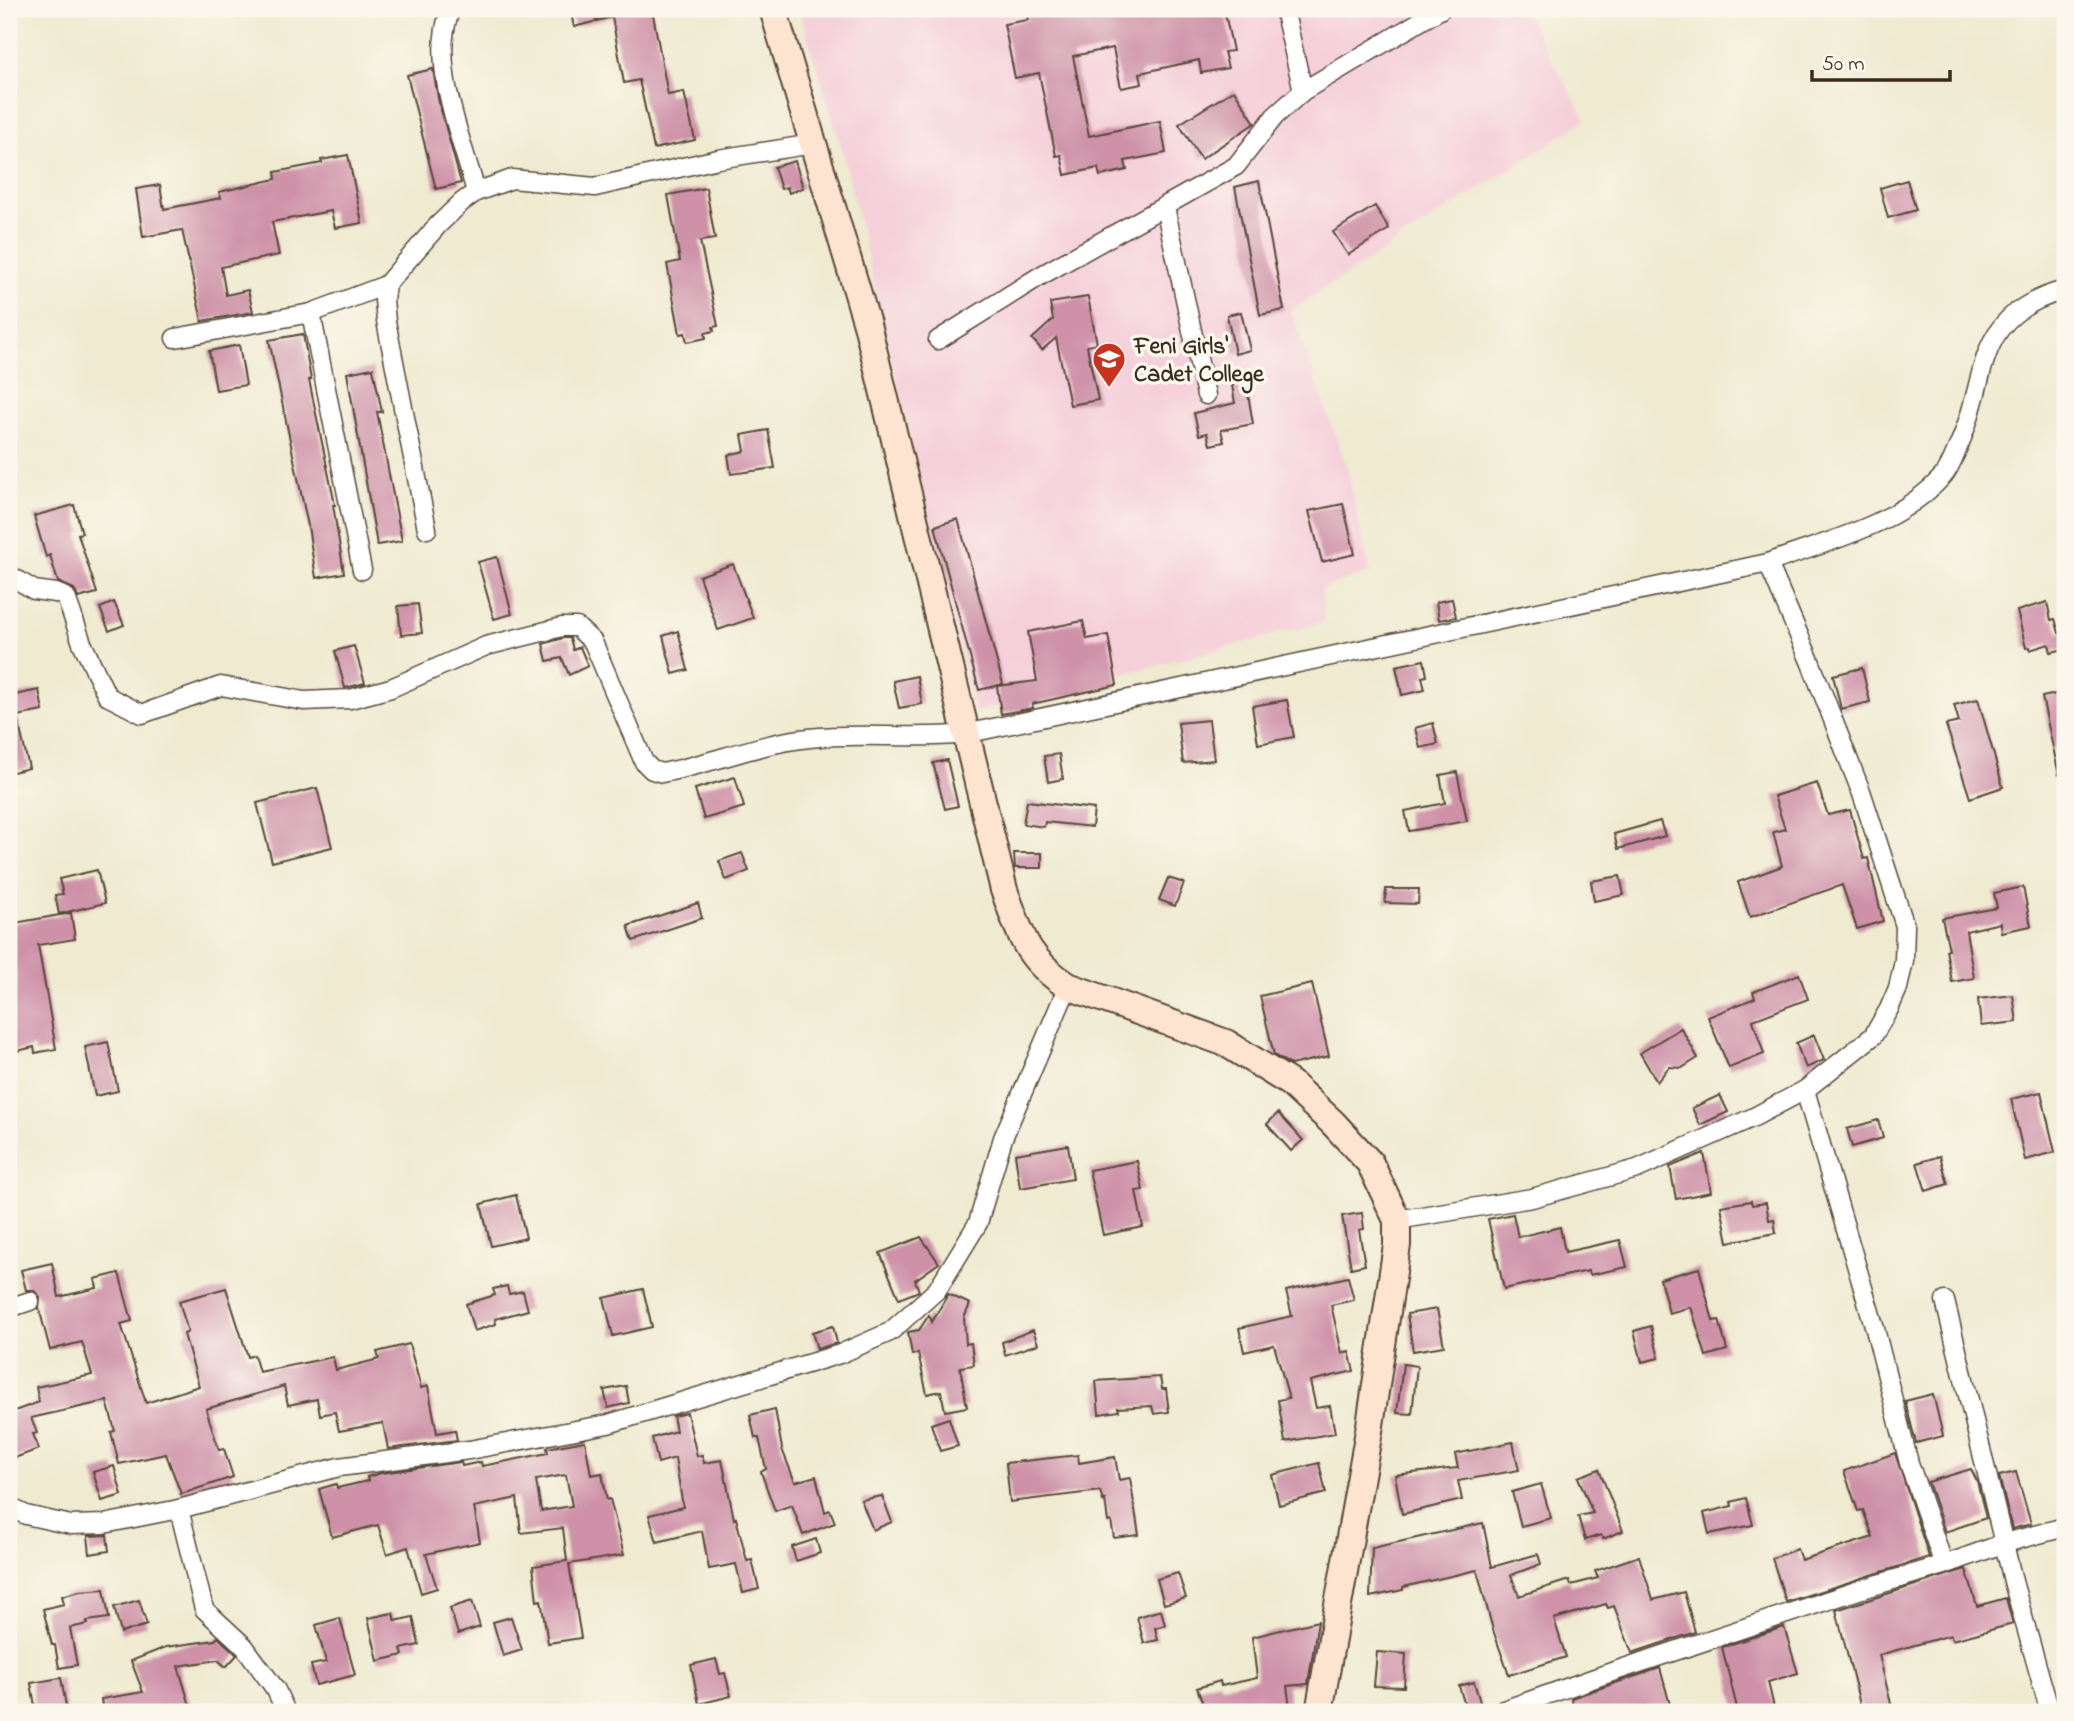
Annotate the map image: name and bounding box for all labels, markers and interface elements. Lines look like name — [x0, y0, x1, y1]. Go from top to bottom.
scale bar — [1812, 38, 1950, 82]
text: 50 m — [1822, 50, 1865, 80]
place label: Feni Girls' Cadet College — [1133, 330, 1265, 394]
school or university icon: Feni Girls' Cadet College — [1090, 340, 1128, 389]

